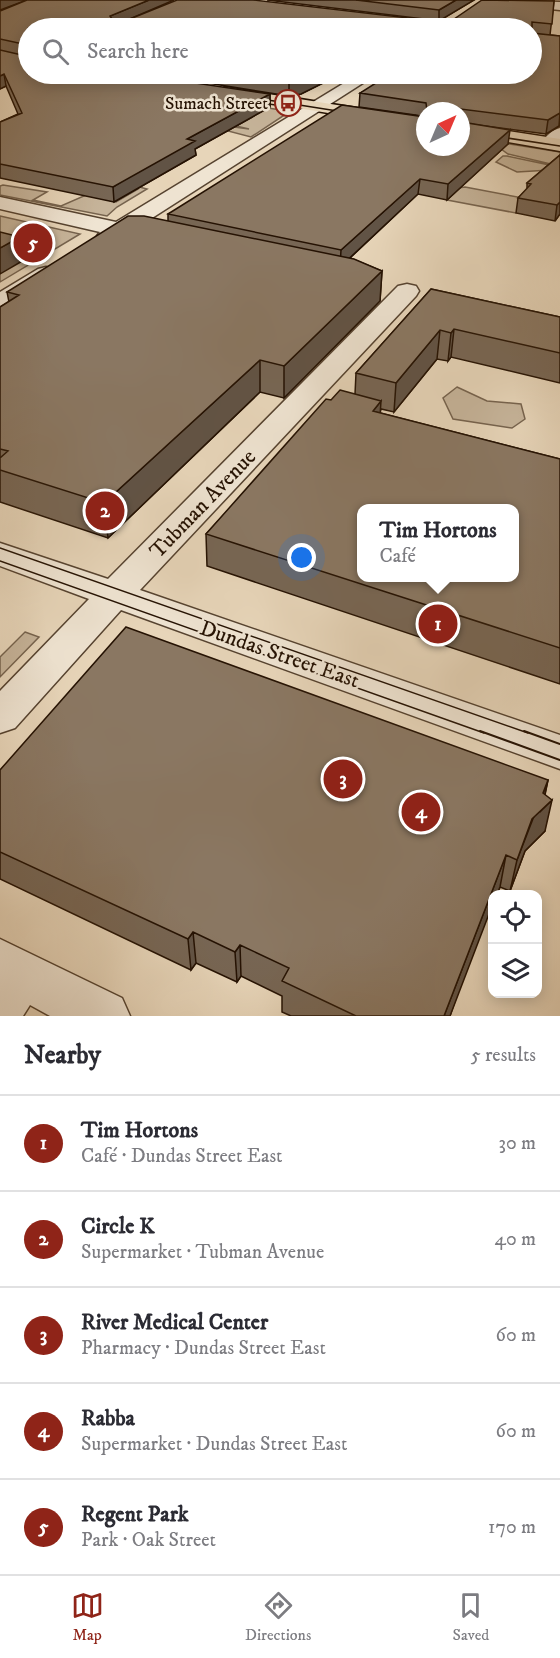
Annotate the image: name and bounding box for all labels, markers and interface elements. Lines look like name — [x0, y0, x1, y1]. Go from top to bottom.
search box — [18, 18, 542, 84]
icon: search — [39, 35, 72, 68]
text: Search here — [87, 38, 189, 65]
bus stop icon: Sumach Street — [273, 88, 303, 118]
place label: Sumach Street — [165, 93, 268, 115]
north arrow — [416, 102, 470, 156]
pin: 5 — [14, 220, 52, 266]
street label: Tubman Avenue — [144, 444, 262, 564]
pin: 2 — [86, 488, 124, 534]
popup — [357, 504, 519, 582]
text: Tim Hortons — [379, 517, 497, 544]
your location — [287, 543, 316, 572]
text: Café — [379, 544, 416, 569]
pin: 1 — [418, 602, 458, 646]
street label: Dundas Street East — [196, 614, 363, 694]
pin: 3 — [324, 756, 362, 802]
pin: 4 — [402, 790, 440, 834]
map controls — [488, 890, 542, 998]
button: locate — [488, 890, 542, 944]
button: layers — [488, 944, 542, 998]
text: Nearby — [24, 1039, 101, 1072]
text: 5 results — [471, 1043, 536, 1068]
text: Tim Hortons — [81, 1117, 198, 1144]
text: 1 — [40, 1131, 47, 1156]
text: 30 m — [498, 1131, 536, 1156]
text: Café · Dundas Street East — [81, 1144, 283, 1169]
text: Circle K — [81, 1213, 155, 1240]
text: 2 — [39, 1227, 48, 1252]
text: 40 m — [494, 1227, 536, 1252]
text: Supermarket · Tubman Avenue — [81, 1240, 324, 1265]
text: River Medical Center — [81, 1309, 268, 1336]
text: 3 — [40, 1323, 47, 1348]
text: 60 m — [496, 1323, 536, 1348]
text: Pharmacy · Dundas Street East — [81, 1336, 326, 1361]
text: Rabba — [81, 1405, 135, 1432]
text: 4 — [38, 1419, 49, 1444]
text: 60 m — [496, 1419, 536, 1444]
text: Supermarket · Dundas Street East — [81, 1432, 347, 1457]
text: Regent Park — [81, 1501, 189, 1528]
text: 5 — [39, 1515, 48, 1540]
text: 170 m — [488, 1515, 536, 1540]
text: Park · Oak Street — [81, 1528, 216, 1553]
tab: Map — [71, 1589, 104, 1645]
tab: Directions — [245, 1589, 311, 1645]
tab: Saved — [453, 1589, 489, 1645]

